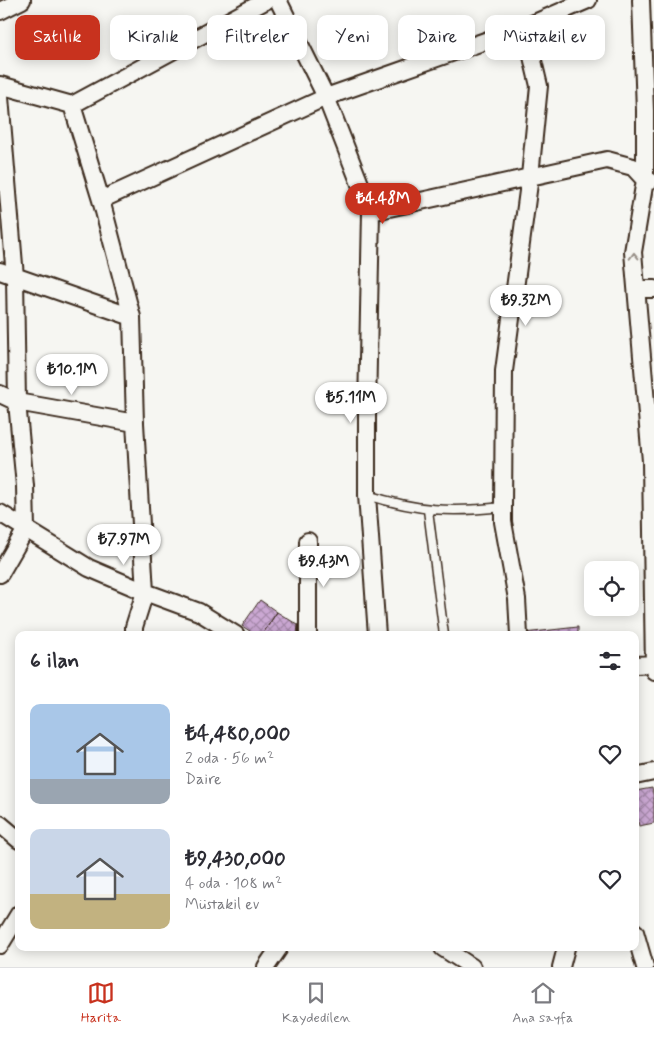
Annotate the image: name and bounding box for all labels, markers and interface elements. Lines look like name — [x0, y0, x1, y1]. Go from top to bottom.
chip: Satılık — [15, 15, 100, 60]
chip: Kiralık — [110, 15, 197, 60]
chip: Filtreler — [207, 15, 307, 60]
chip: Yeni — [317, 15, 388, 60]
chip: Daire — [398, 15, 475, 60]
chip: Müstakil ev — [485, 15, 605, 60]
pin: ₺4.48M — [342, 182, 424, 225]
text: ₺4.48M — [356, 188, 410, 209]
one-way arrow — [629, 251, 639, 259]
pin: ₺9.32M — [485, 284, 567, 327]
text: ₺9.32M — [501, 290, 551, 311]
pin: ₺10.1M — [31, 354, 113, 396]
text: ₺10.1M — [47, 359, 97, 380]
pin: ₺5.11M — [310, 382, 392, 424]
text: ₺5.11M — [326, 387, 376, 408]
pin: ₺7.97M — [83, 524, 165, 566]
text: ₺7.97M — [98, 529, 150, 550]
pin: ₺9.43M — [283, 546, 365, 588]
text: ₺9.43M — [299, 551, 349, 572]
map controls — [584, 561, 639, 616]
button: locate — [584, 561, 639, 616]
text: 6 ilan — [30, 647, 79, 675]
icon: filters — [596, 647, 624, 675]
text: ₺4,480,000 — [185, 720, 291, 748]
icon: home — [70, 724, 130, 784]
icon: heart — [596, 740, 624, 768]
text: 2 oda · 56 m² — [185, 748, 274, 769]
text: Daire — [185, 769, 221, 790]
text: ₺9,430,000 — [185, 845, 286, 873]
icon: home — [70, 849, 130, 909]
icon: heart — [596, 865, 624, 893]
text: 4 oda · 108 m² — [185, 873, 282, 894]
text: Müstakil ev — [185, 894, 259, 915]
tab: Harita — [81, 979, 121, 1027]
tab: Kaydedilen — [282, 979, 351, 1027]
tab: Ana sayfa — [512, 979, 573, 1027]

